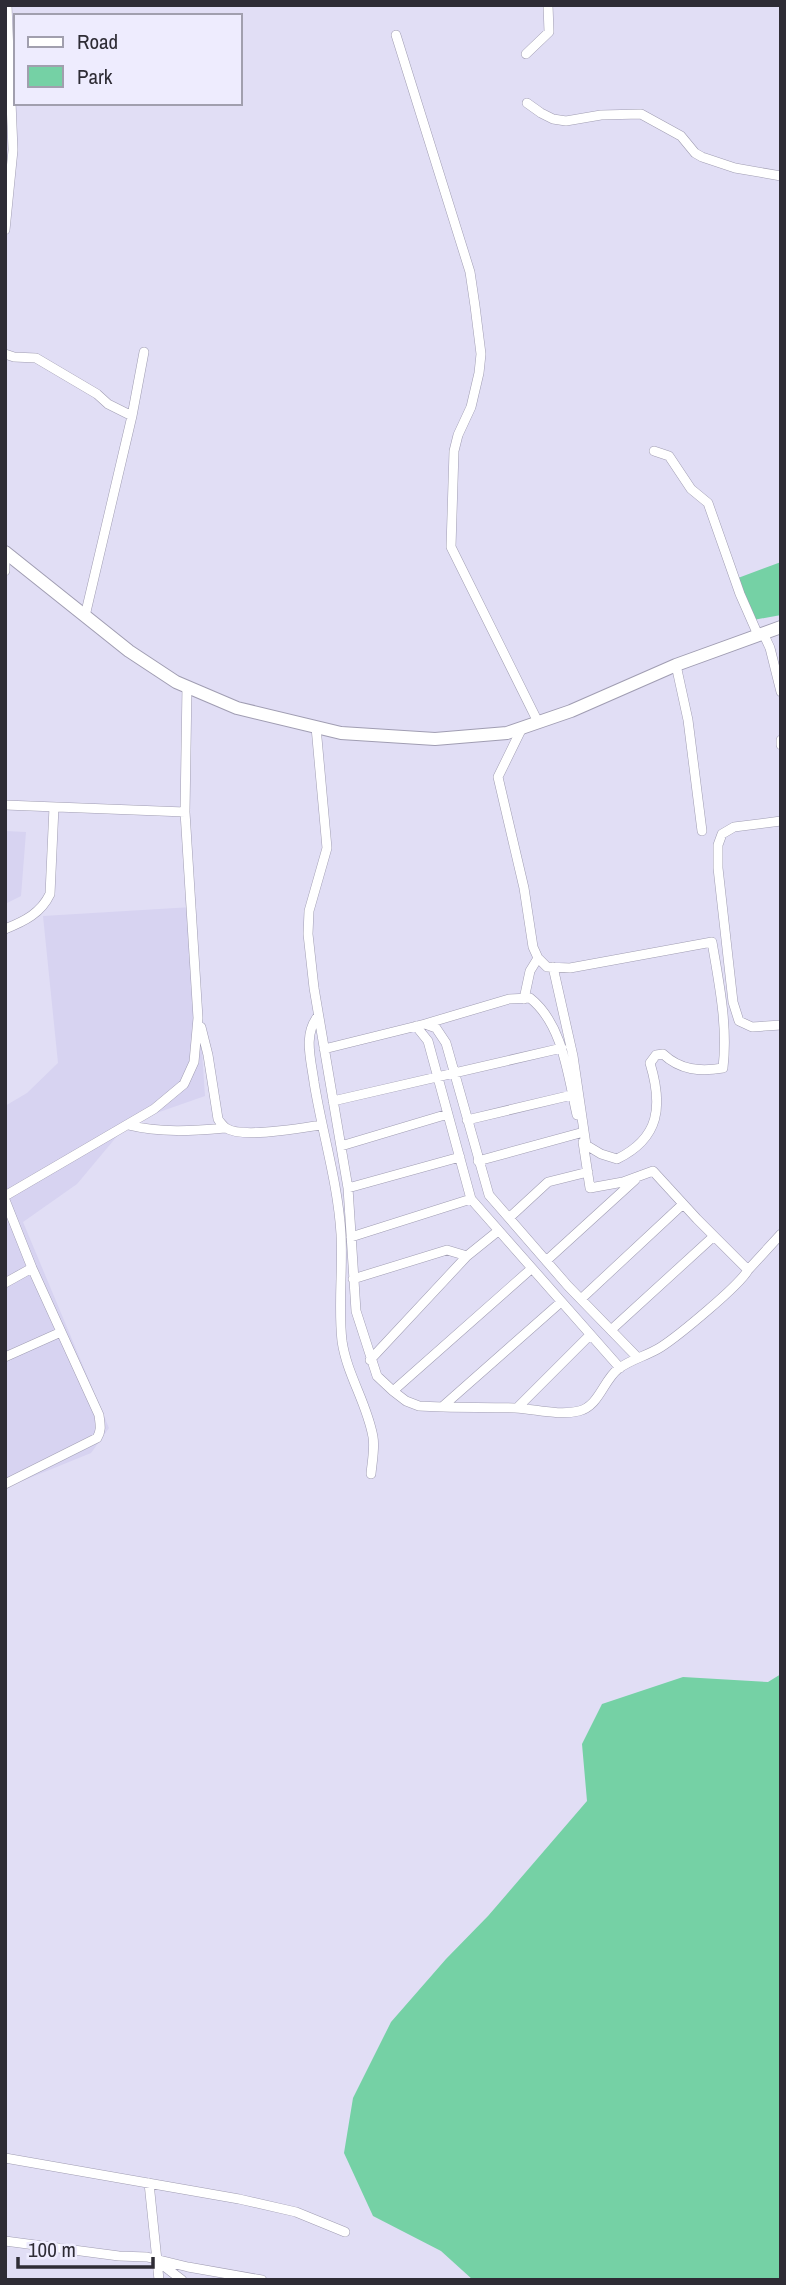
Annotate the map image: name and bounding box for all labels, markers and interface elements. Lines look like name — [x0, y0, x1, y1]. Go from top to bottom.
legend — [14, 14, 242, 105]
text: Road — [77, 27, 118, 56]
text: Park — [77, 62, 113, 91]
scale bar — [18, 2226, 152, 2270]
text: 100 m — [28, 2235, 76, 2264]

